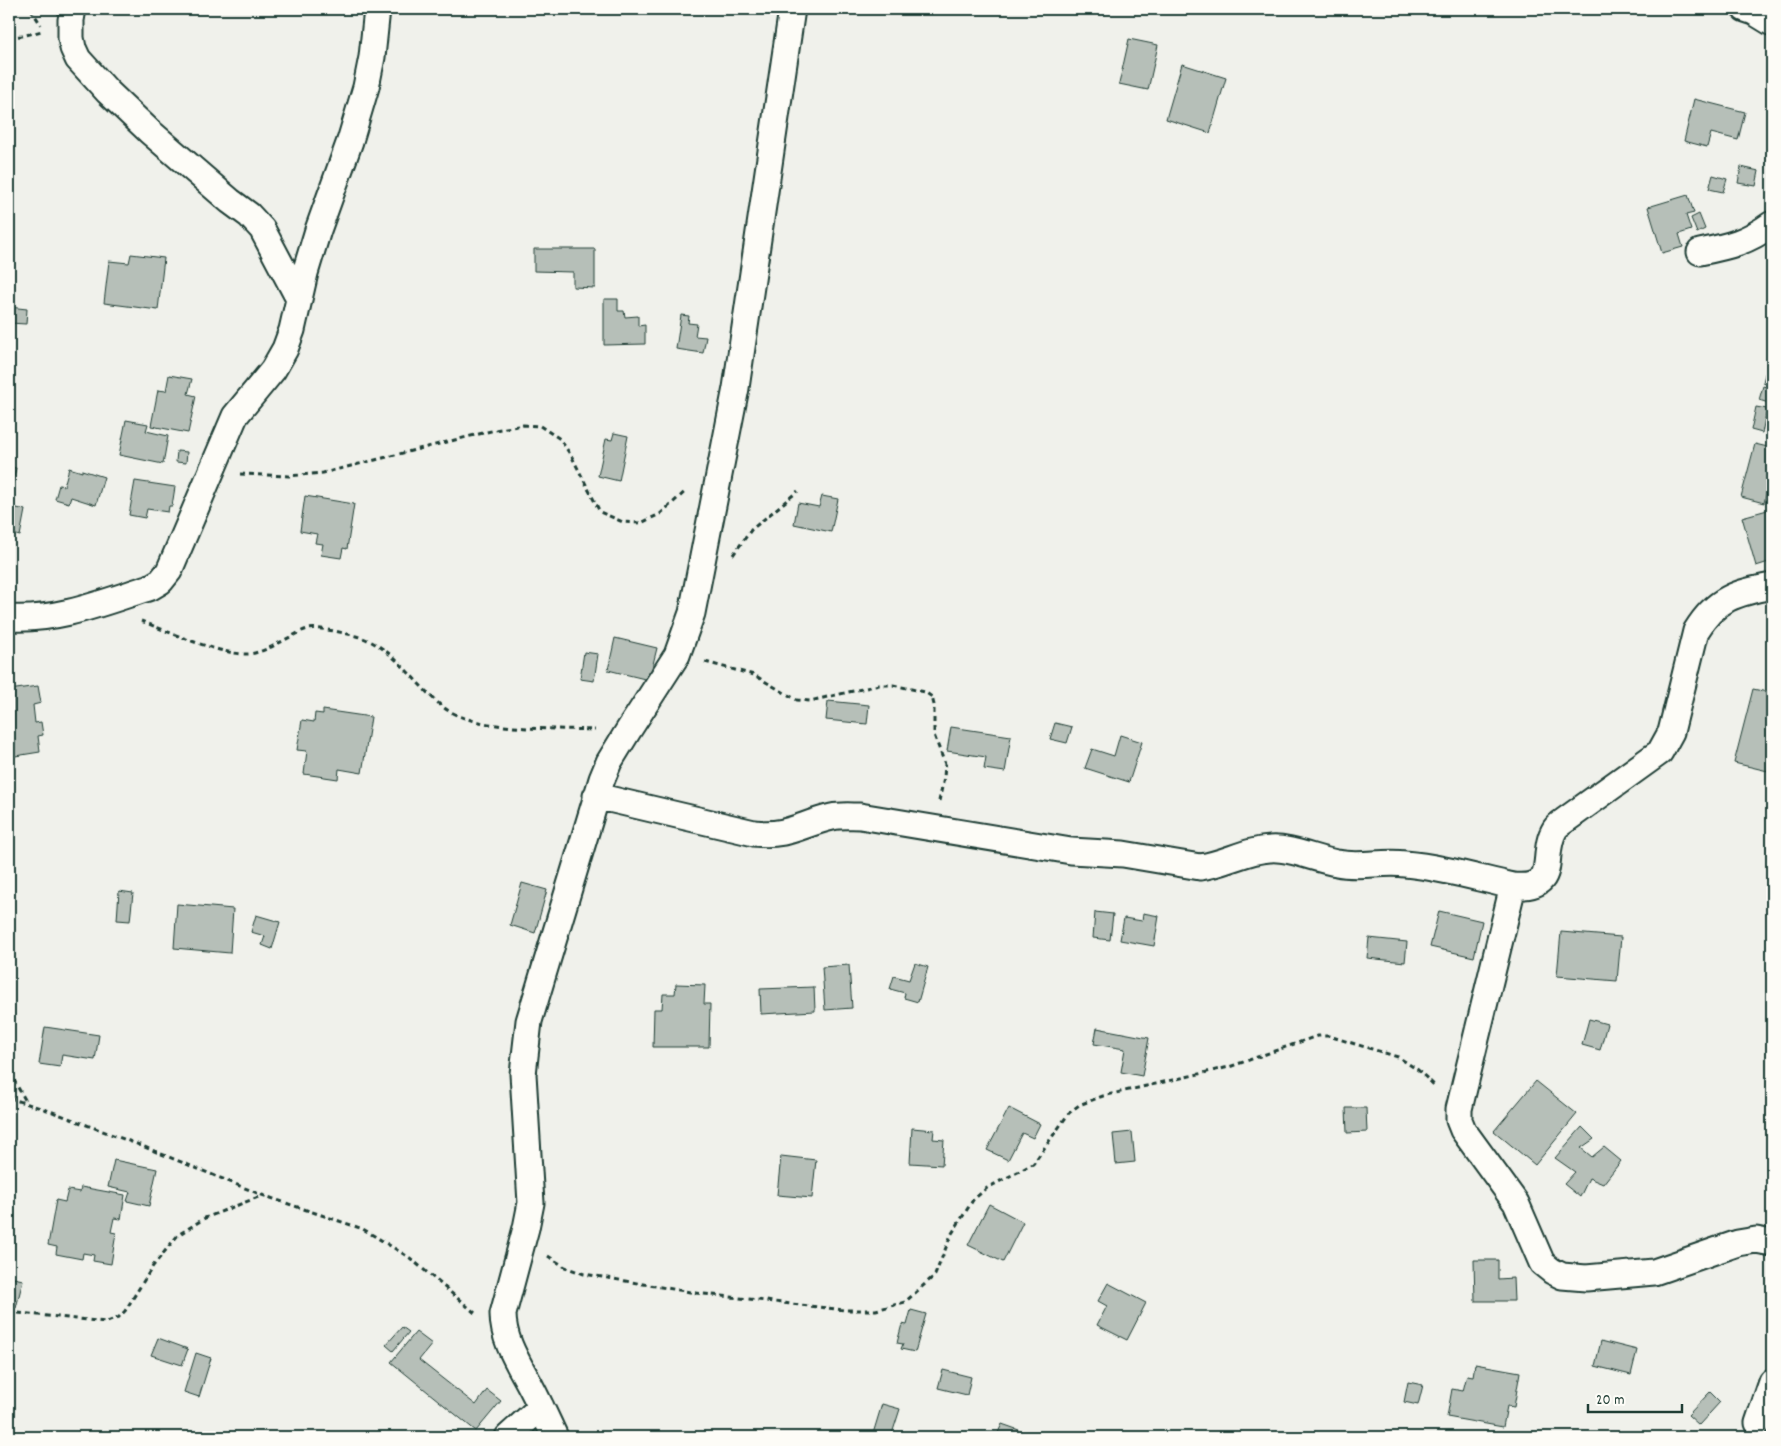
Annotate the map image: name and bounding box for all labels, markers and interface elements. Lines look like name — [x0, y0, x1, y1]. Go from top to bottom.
scale bar — [1588, 1381, 1682, 1413]
text: 20 m — [1596, 1390, 1624, 1412]

